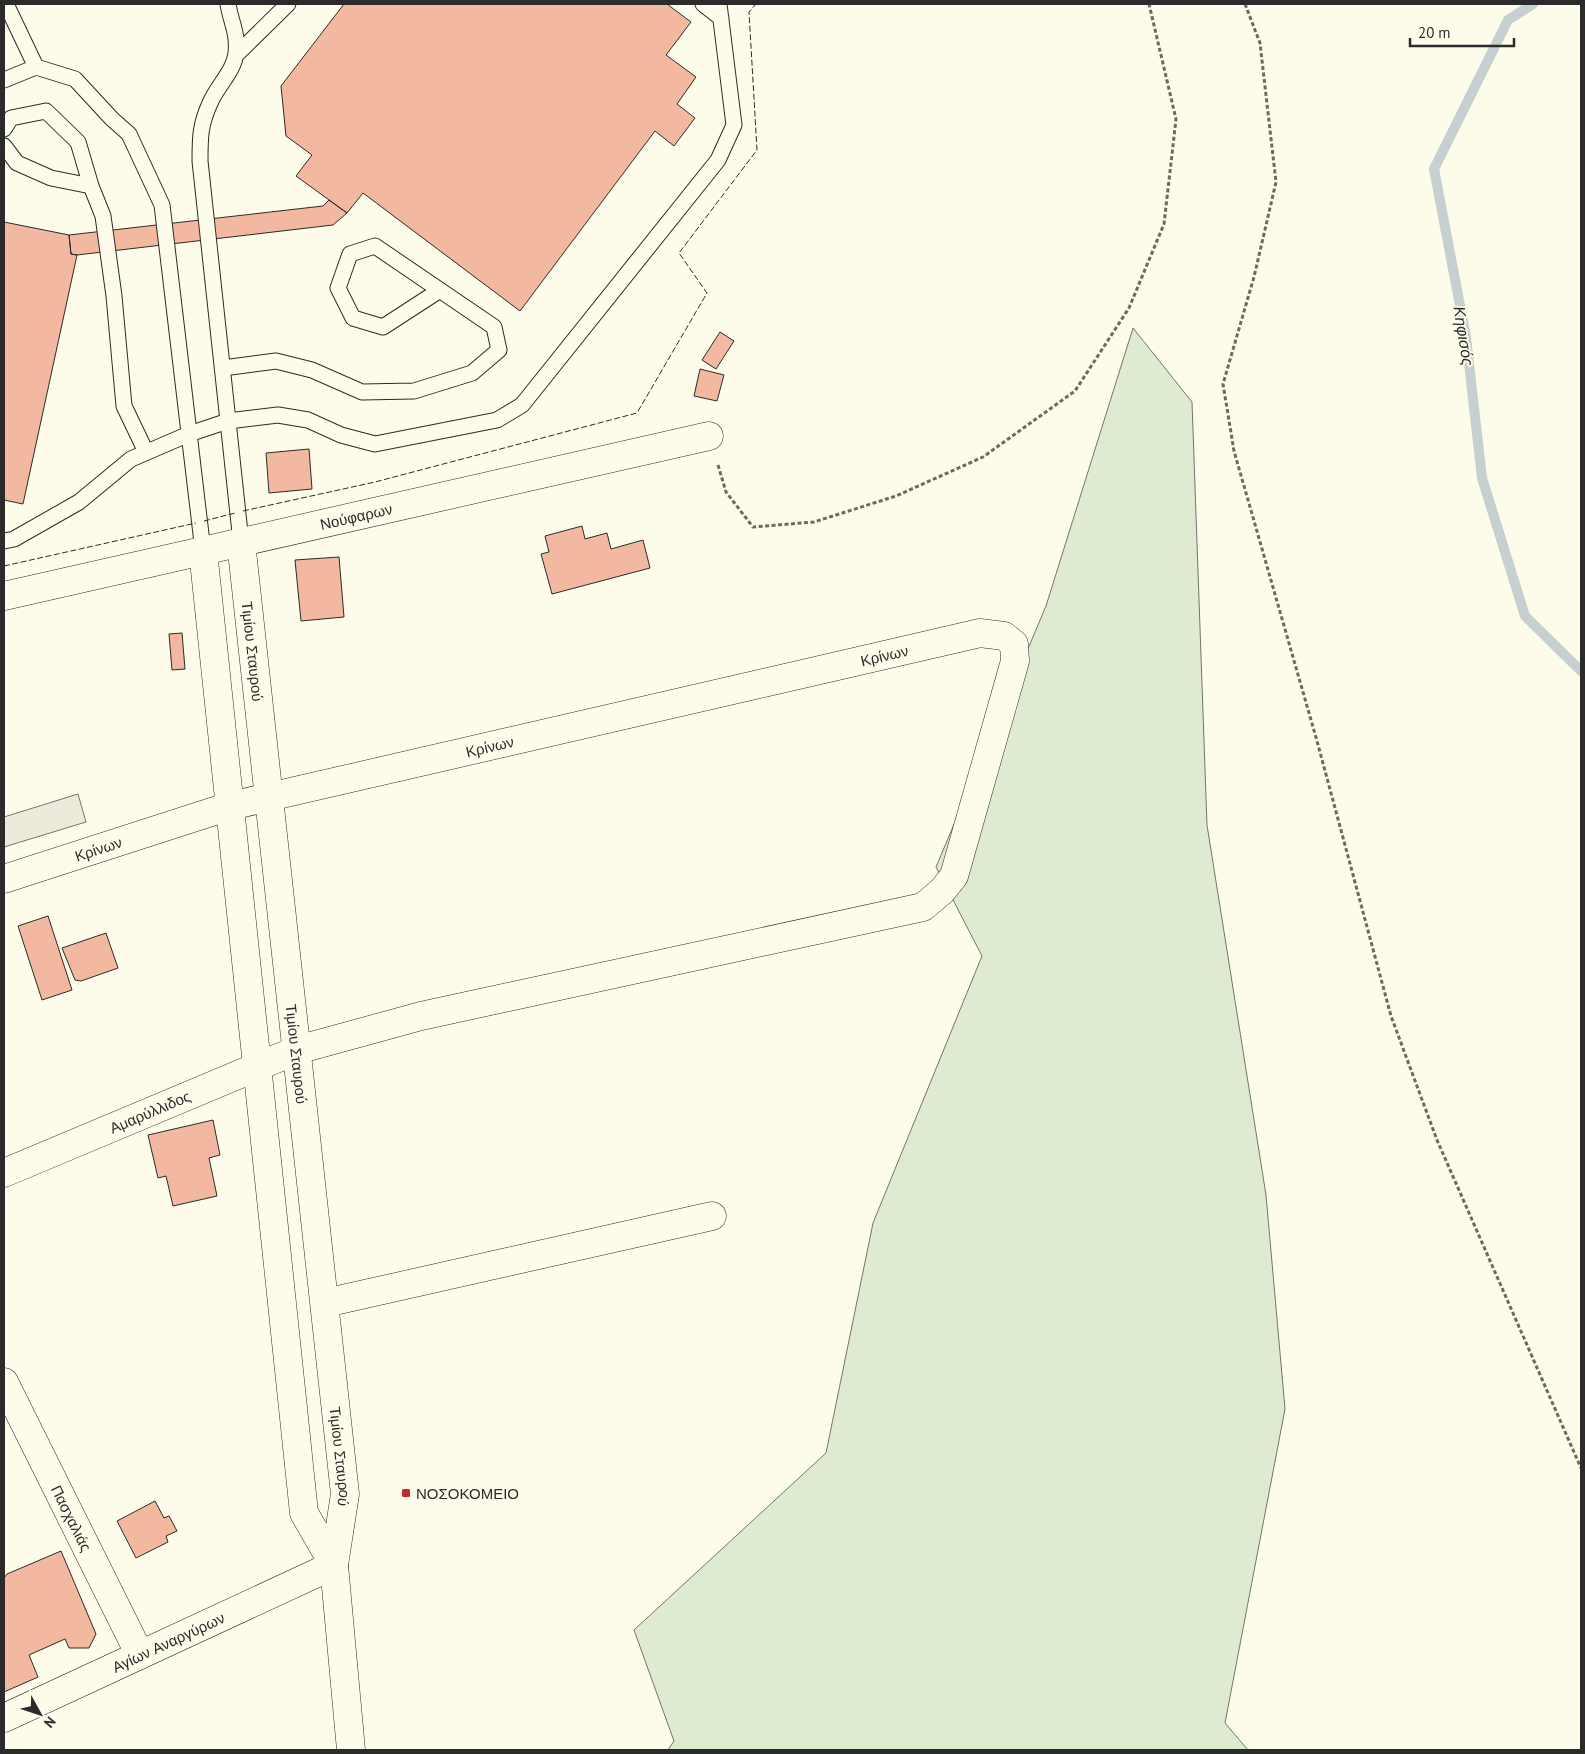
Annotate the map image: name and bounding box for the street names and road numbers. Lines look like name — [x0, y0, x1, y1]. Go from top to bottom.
street label: Νούφαρων — [318, 499, 394, 534]
street label: Τιμίου Σταυρού — [238, 600, 268, 702]
street label: Κρίνων — [858, 640, 910, 670]
street label: Κρίνων — [464, 731, 516, 761]
street label: Κρίνων — [72, 832, 124, 865]
street label: Τιμίου Σταυρού — [282, 1003, 312, 1105]
street label: Αμαρύλλιδος — [107, 1086, 193, 1138]
street label: Τιμίου Σταυρού — [326, 1406, 355, 1508]
street label: Πασχαλιάς — [47, 1482, 96, 1554]
street label: Αγίων Αναργύρων — [109, 1608, 227, 1676]

